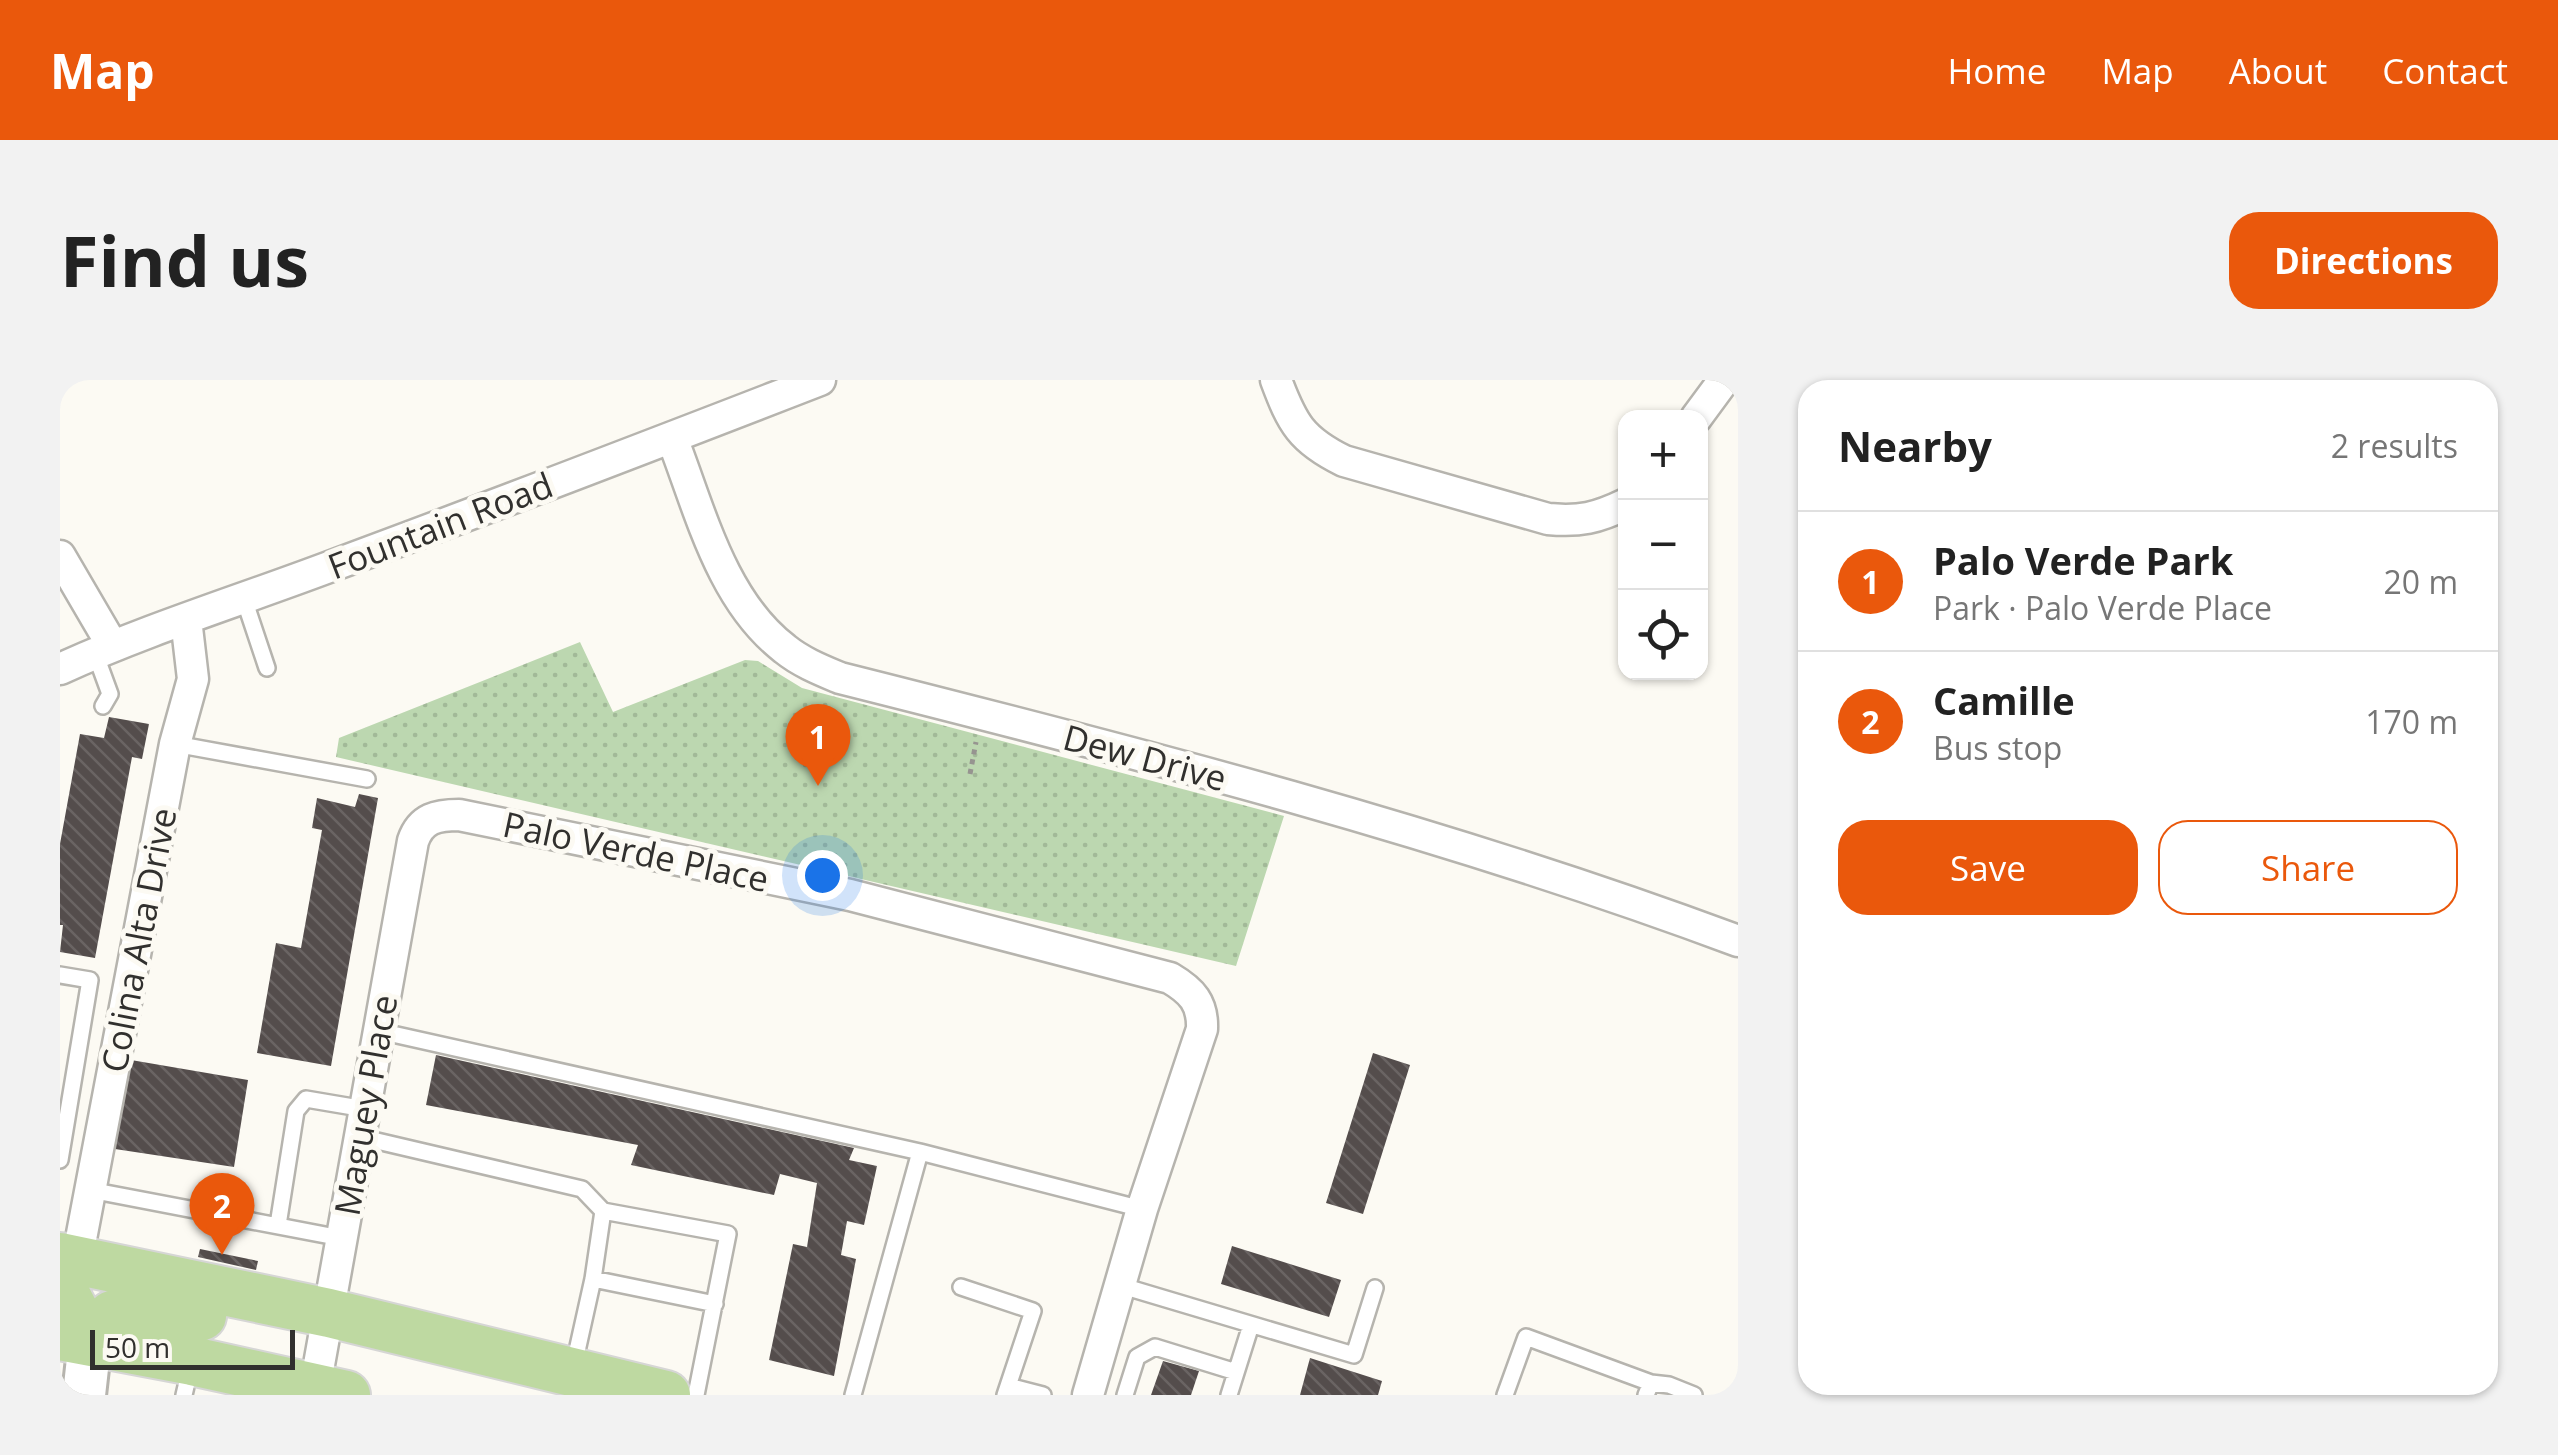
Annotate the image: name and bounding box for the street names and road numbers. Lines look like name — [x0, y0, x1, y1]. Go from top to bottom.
street label: Fountain Road — [321, 461, 559, 589]
street label: Dew Drive — [1058, 713, 1232, 801]
street label: Palo Verde Place — [499, 800, 773, 902]
street label: Colina Alta Drive — [89, 804, 187, 1076]
street label: Maguey Place — [322, 991, 408, 1219]

